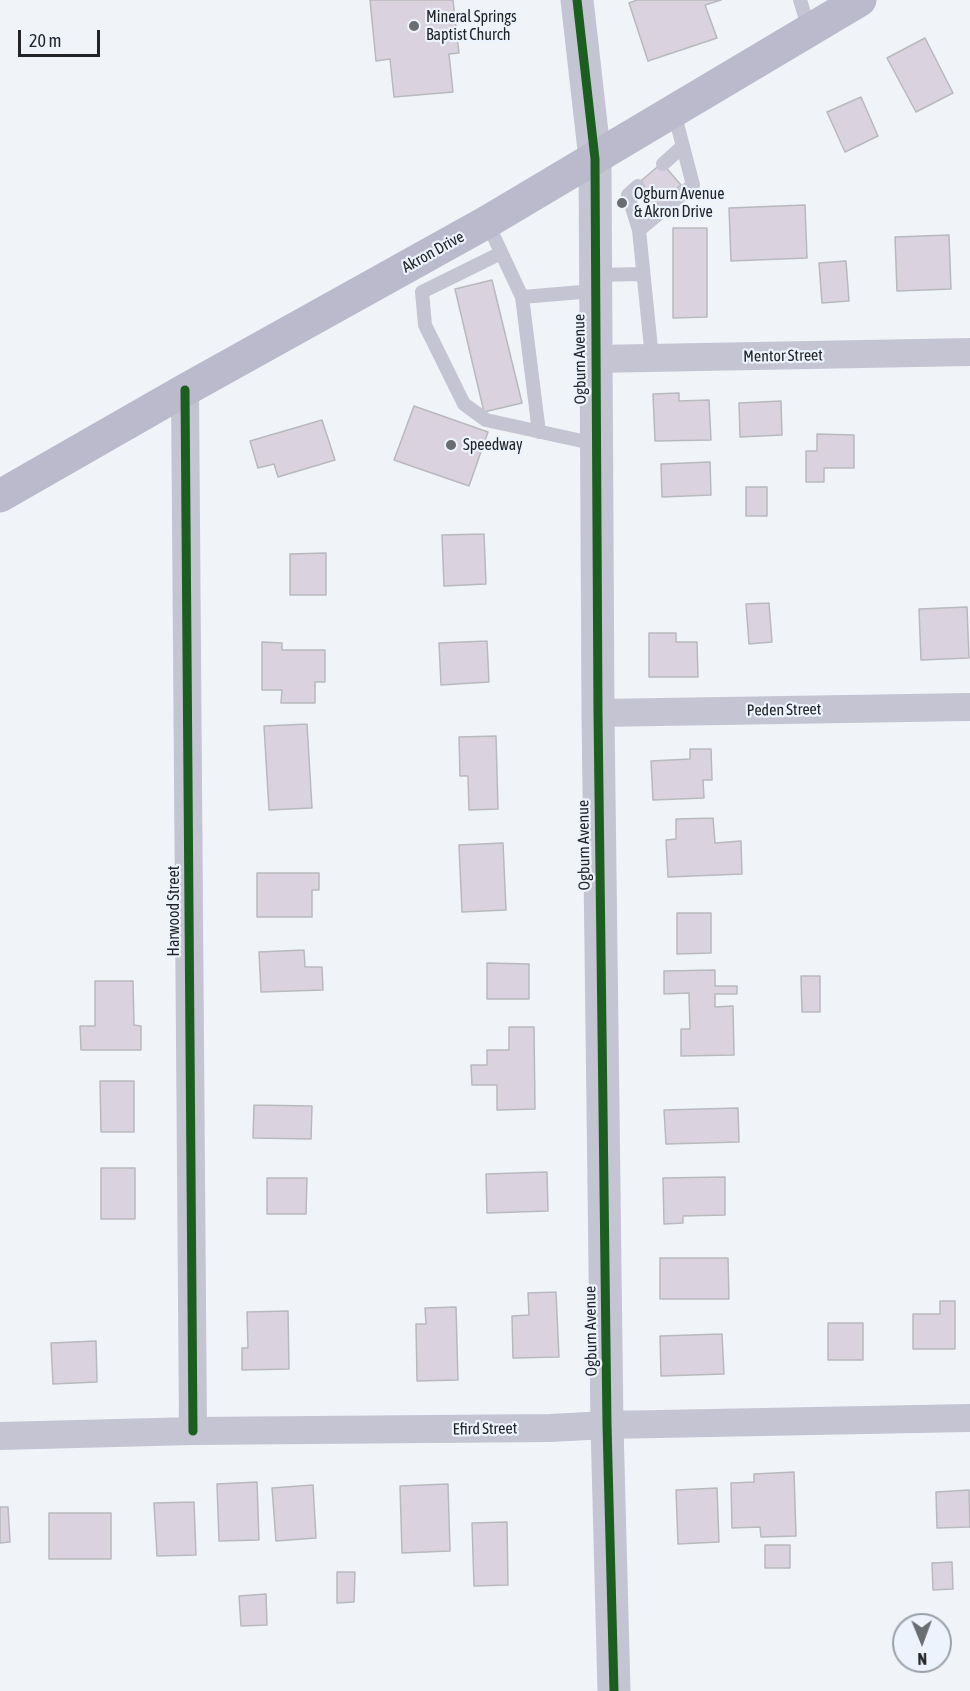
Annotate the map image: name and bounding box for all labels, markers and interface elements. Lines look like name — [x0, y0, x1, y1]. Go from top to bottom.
place label: Mineral Springs Baptist Church — [426, 7, 517, 45]
scale bar — [21, 18, 104, 56]
marker: Mineral Springs Baptist Church — [407, 19, 421, 33]
text: 20 m — [29, 30, 61, 51]
place label: Ogburn Avenue & Akron Drive — [634, 184, 724, 222]
marker: Ogburn Avenue & Akron Drive — [615, 196, 629, 210]
street label: Akron Drive — [399, 227, 467, 277]
street label: Ogburn Avenue — [570, 314, 590, 404]
street label: Mentor Street — [743, 346, 823, 366]
place label: Speedway — [463, 435, 523, 455]
marker: Speedway — [444, 438, 458, 452]
street label: Peden Street — [746, 700, 822, 720]
street label: Ogburn Avenue — [574, 800, 594, 890]
street label: Harwood Street — [164, 866, 184, 956]
street label: Ogburn Avenue — [581, 1286, 601, 1376]
street label: Efird Street — [453, 1419, 517, 1439]
north arrow — [892, 1613, 952, 1673]
text: N — [917, 1650, 927, 1668]

